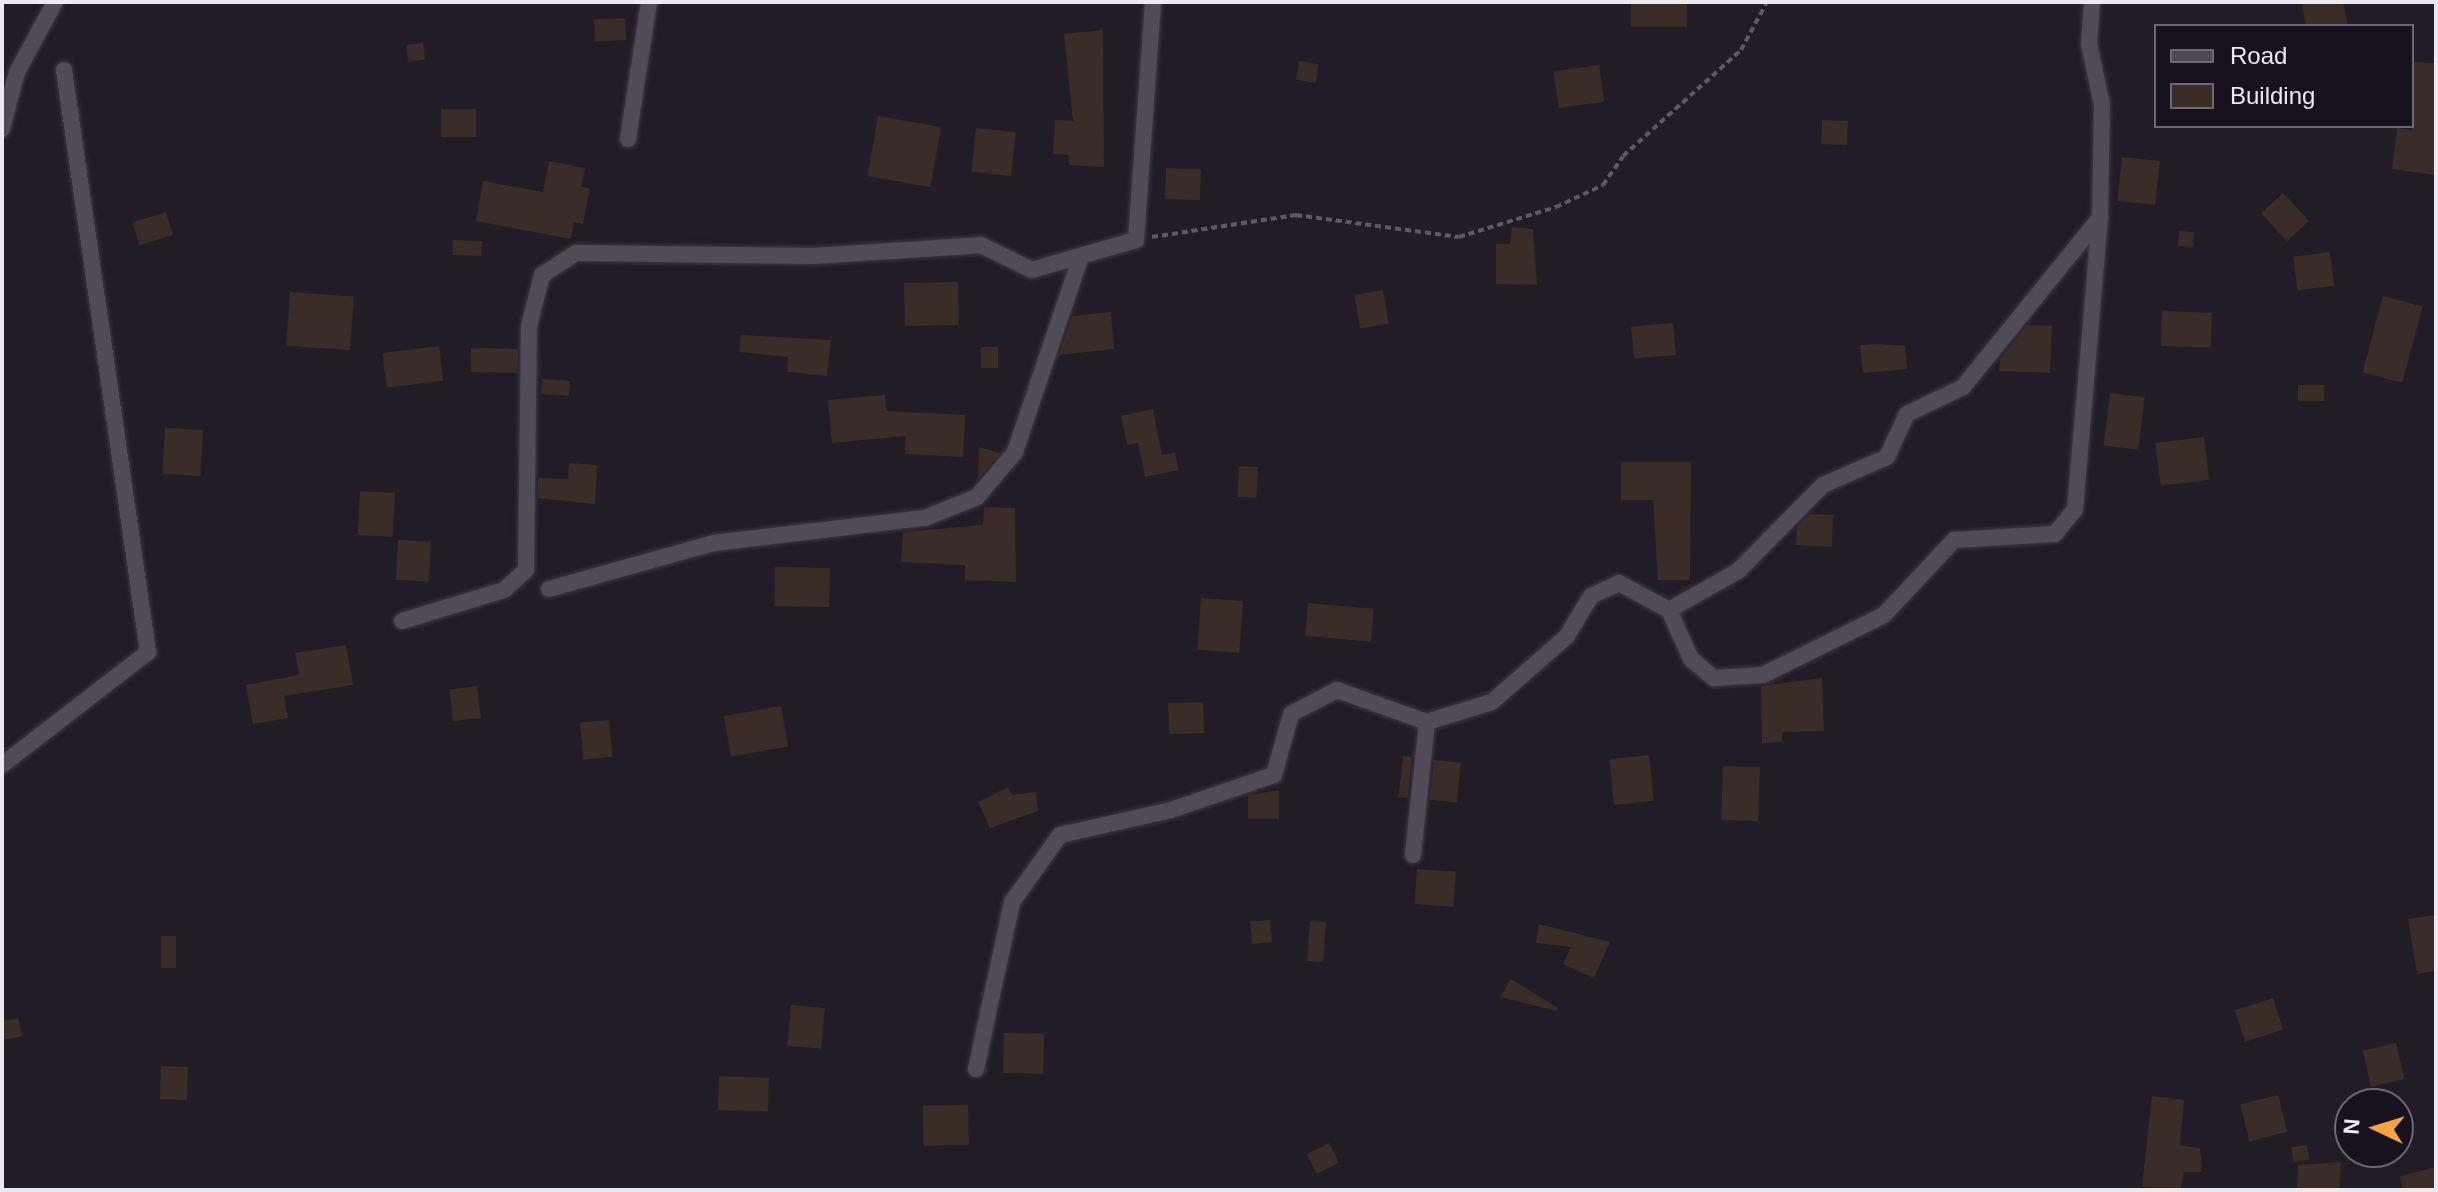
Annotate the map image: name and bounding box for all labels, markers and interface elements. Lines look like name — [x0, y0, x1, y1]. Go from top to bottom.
legend — [2154, 24, 2414, 128]
text: Road — [2230, 42, 2287, 69]
text: Building — [2230, 82, 2315, 109]
north arrow — [2334, 1088, 2414, 1168]
text: N — [2339, 1118, 2365, 1135]

